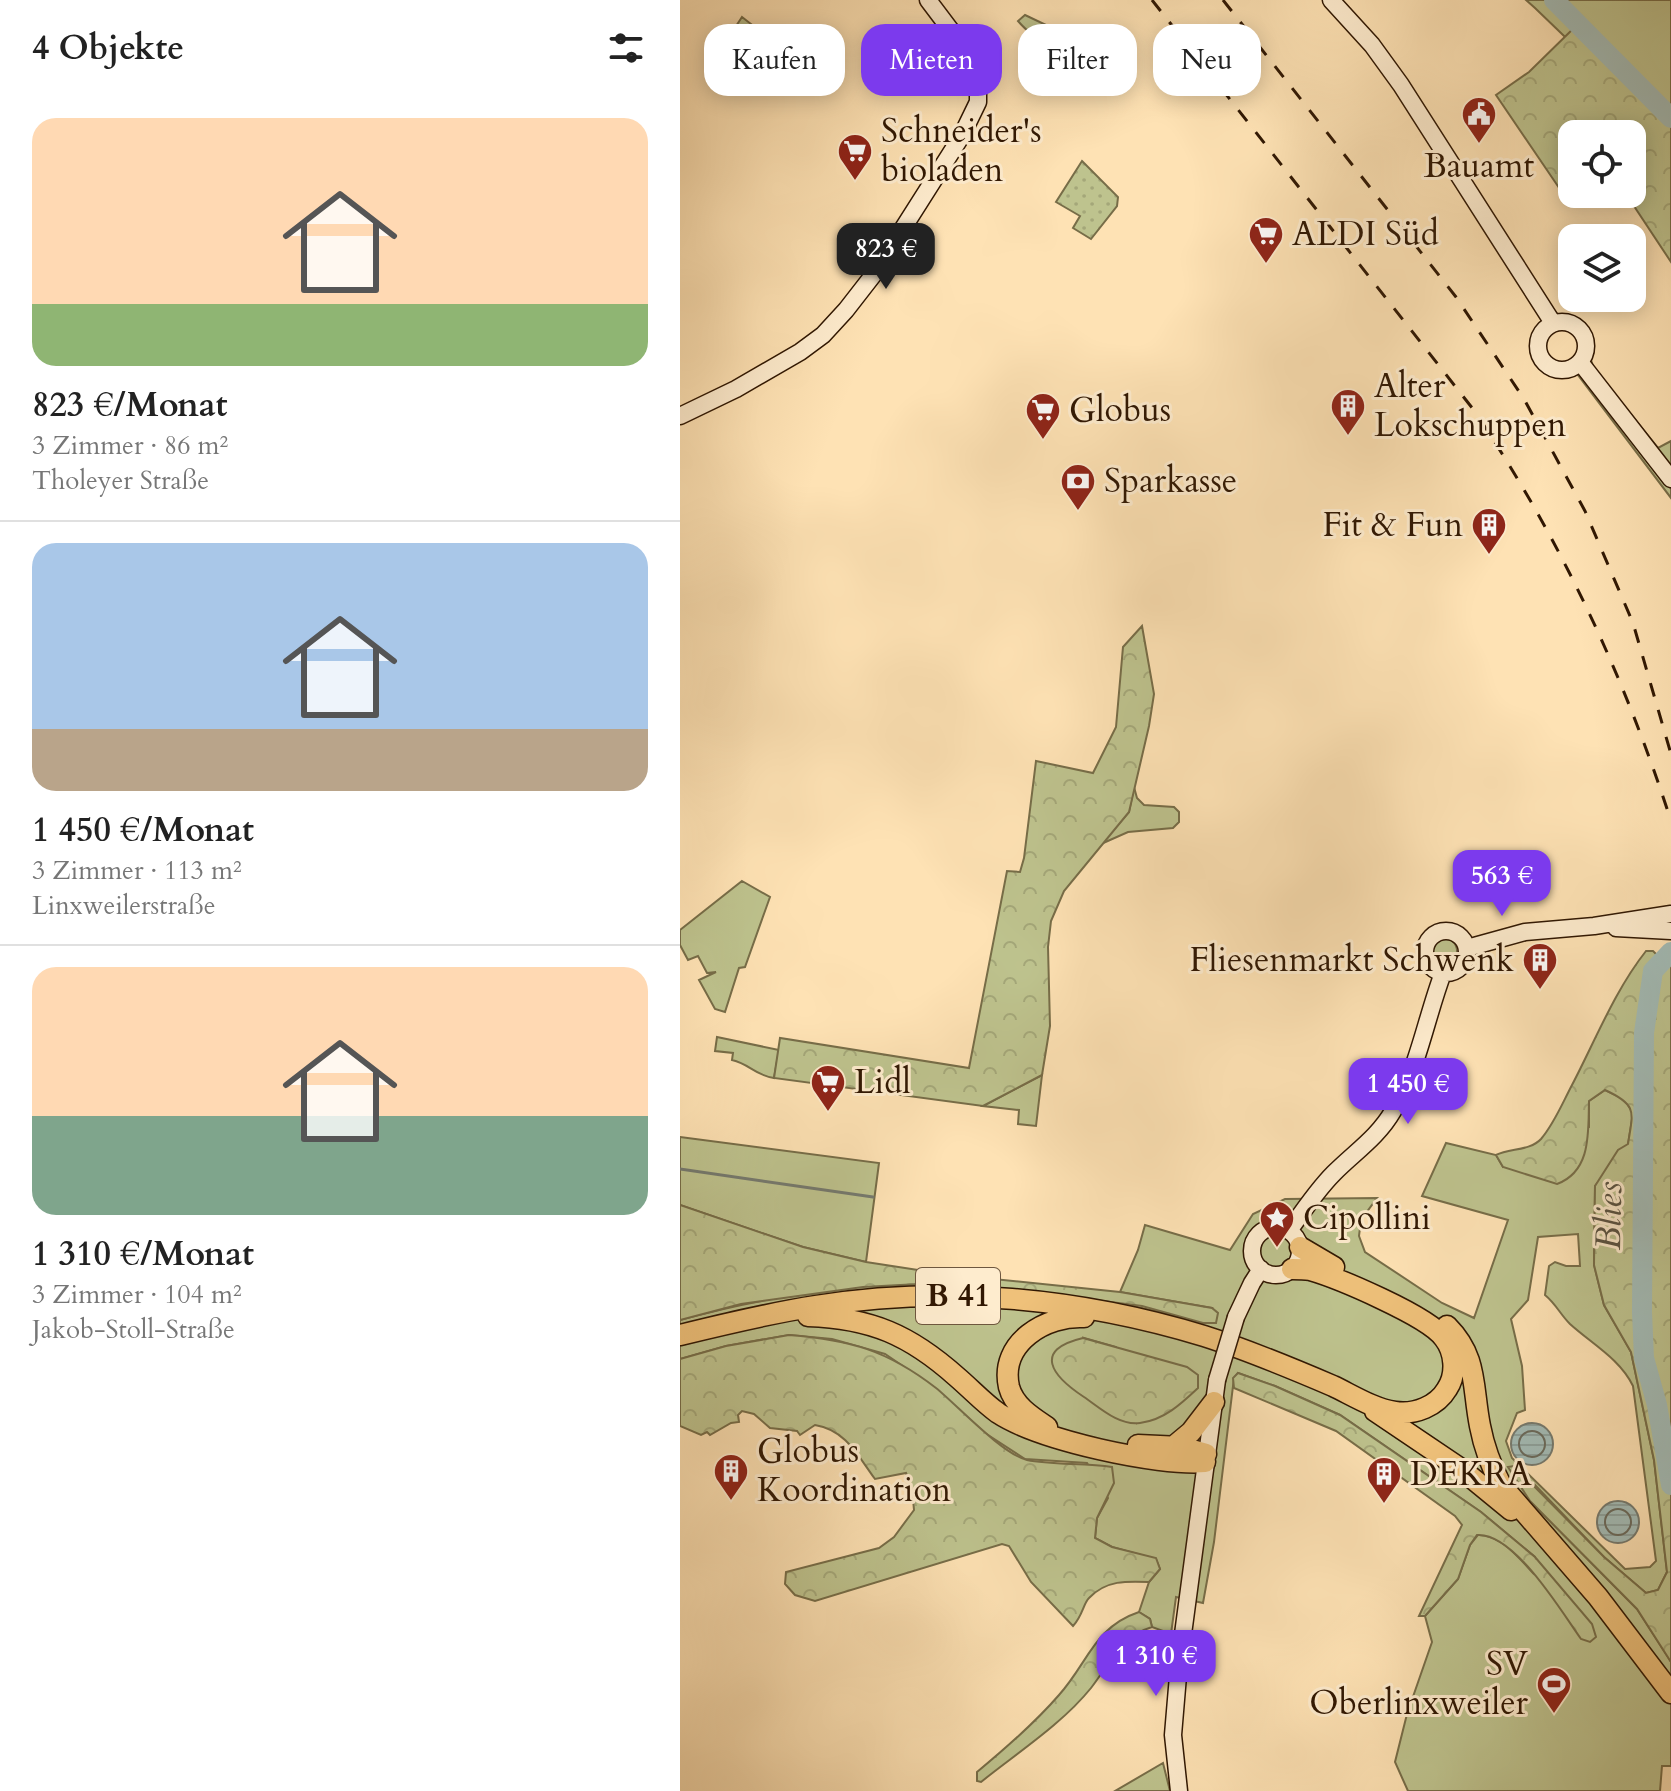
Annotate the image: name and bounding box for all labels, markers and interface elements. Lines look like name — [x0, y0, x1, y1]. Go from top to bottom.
chip: Kaufen — [704, 24, 845, 96]
chip: Mieten — [861, 24, 1002, 96]
chip: Filter — [1018, 24, 1137, 96]
chip: Neu — [1153, 24, 1261, 96]
text: 4 Objekte — [32, 25, 184, 71]
icon: filters — [604, 26, 648, 70]
public building icon: Bauamt — [1460, 95, 1498, 145]
place label: Schneider's bioladen — [881, 108, 1042, 193]
map controls — [1558, 120, 1646, 312]
button: locate — [1558, 120, 1646, 208]
supermarket icon: Schneider's bioladen — [836, 132, 874, 182]
place label: Bauamt — [1424, 143, 1535, 189]
icon: home — [268, 170, 412, 314]
place label: ALDI Süd — [1292, 211, 1439, 257]
supermarket icon: ALDI Süd — [1247, 215, 1285, 265]
pin: 823 € — [830, 223, 942, 291]
button: layers — [1558, 224, 1646, 312]
text: 823 € — [855, 231, 917, 266]
place label: Alter Lokschuppen — [1374, 363, 1566, 448]
text: 823 €/Monat — [32, 382, 227, 428]
place label: Globus — [1069, 387, 1171, 433]
building icon: Alter Lokschuppen — [1329, 387, 1367, 437]
supermarket icon: Globus — [1024, 391, 1062, 441]
text: 3 Zimmer · 86 m² — [32, 428, 228, 463]
place label: Sparkasse — [1104, 458, 1237, 504]
bank icon: Sparkasse — [1059, 462, 1097, 512]
text: Tholeyer Straße — [32, 463, 209, 498]
place label: Fit & Fun — [1322, 502, 1463, 548]
building icon: Fit & Fun — [1470, 506, 1508, 556]
icon: home — [268, 595, 412, 739]
text: 1 450 €/Monat — [32, 807, 254, 853]
pin: 563 € — [1446, 850, 1558, 918]
text: 3 Zimmer · 113 m² — [32, 853, 242, 888]
text: 563 € — [1471, 858, 1533, 893]
text: Linxweilerstraße — [32, 888, 216, 923]
place label: Fliesenmarkt Schwenk — [1190, 937, 1515, 983]
building icon: Fliesenmarkt Schwenk — [1521, 941, 1559, 991]
icon: home — [268, 1019, 412, 1163]
pin: 1 450 € — [1334, 1058, 1482, 1126]
place label: Lidl — [854, 1059, 911, 1105]
supermarket icon: Lidl — [809, 1063, 847, 1113]
text: 1 450 € — [1367, 1066, 1449, 1101]
water label: Blies — [1584, 1181, 1634, 1251]
place label: Cipollini — [1303, 1195, 1431, 1241]
place icon: Cipollini — [1258, 1199, 1296, 1249]
text: 1 310 €/Monat — [32, 1231, 254, 1277]
road number: B 41 — [916, 1268, 1000, 1324]
text: 3 Zimmer · 104 m² — [32, 1277, 242, 1312]
text: Jakob-Stoll-Straße — [32, 1312, 235, 1347]
place label: Globus Koordination — [757, 1428, 951, 1513]
place label: DEKRA — [1410, 1451, 1532, 1497]
building icon: Globus Koordination — [712, 1452, 750, 1502]
building icon: DEKRA — [1365, 1455, 1403, 1505]
pin: 1 310 € — [1082, 1630, 1230, 1698]
text: 1 310 € — [1115, 1638, 1197, 1673]
place label: SV Oberlinxweiler — [1309, 1641, 1529, 1726]
sports icon: SV Oberlinxweiler — [1535, 1665, 1573, 1715]

